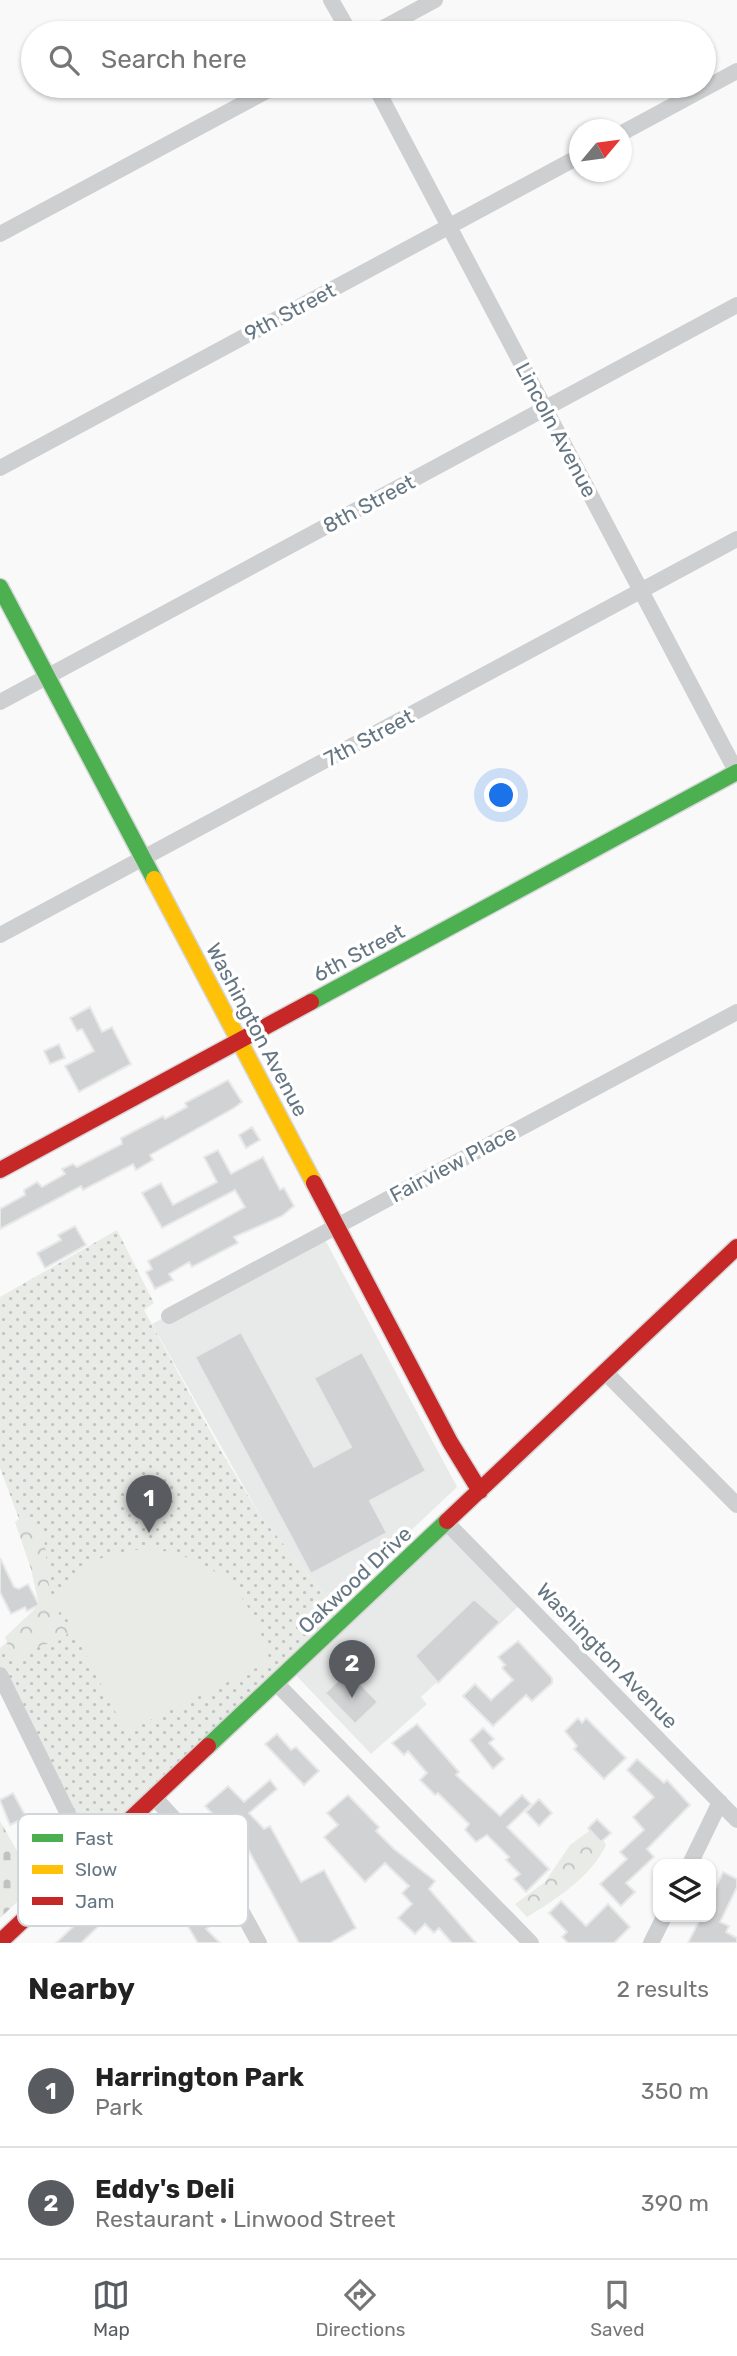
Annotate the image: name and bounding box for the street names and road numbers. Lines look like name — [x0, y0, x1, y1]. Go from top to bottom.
street label: 9th Street — [240, 277, 339, 346]
street label: Lincoln Avenue — [510, 358, 603, 502]
street label: 8th Street — [319, 469, 419, 538]
street label: 7th Street — [320, 704, 418, 772]
street label: 6th Street — [309, 918, 409, 987]
street label: Washington Avenue — [201, 939, 314, 1121]
street label: Fairview Place — [385, 1120, 520, 1207]
street label: Oakwood Drive — [293, 1521, 416, 1638]
street label: Washington Avenue — [531, 1578, 683, 1734]

